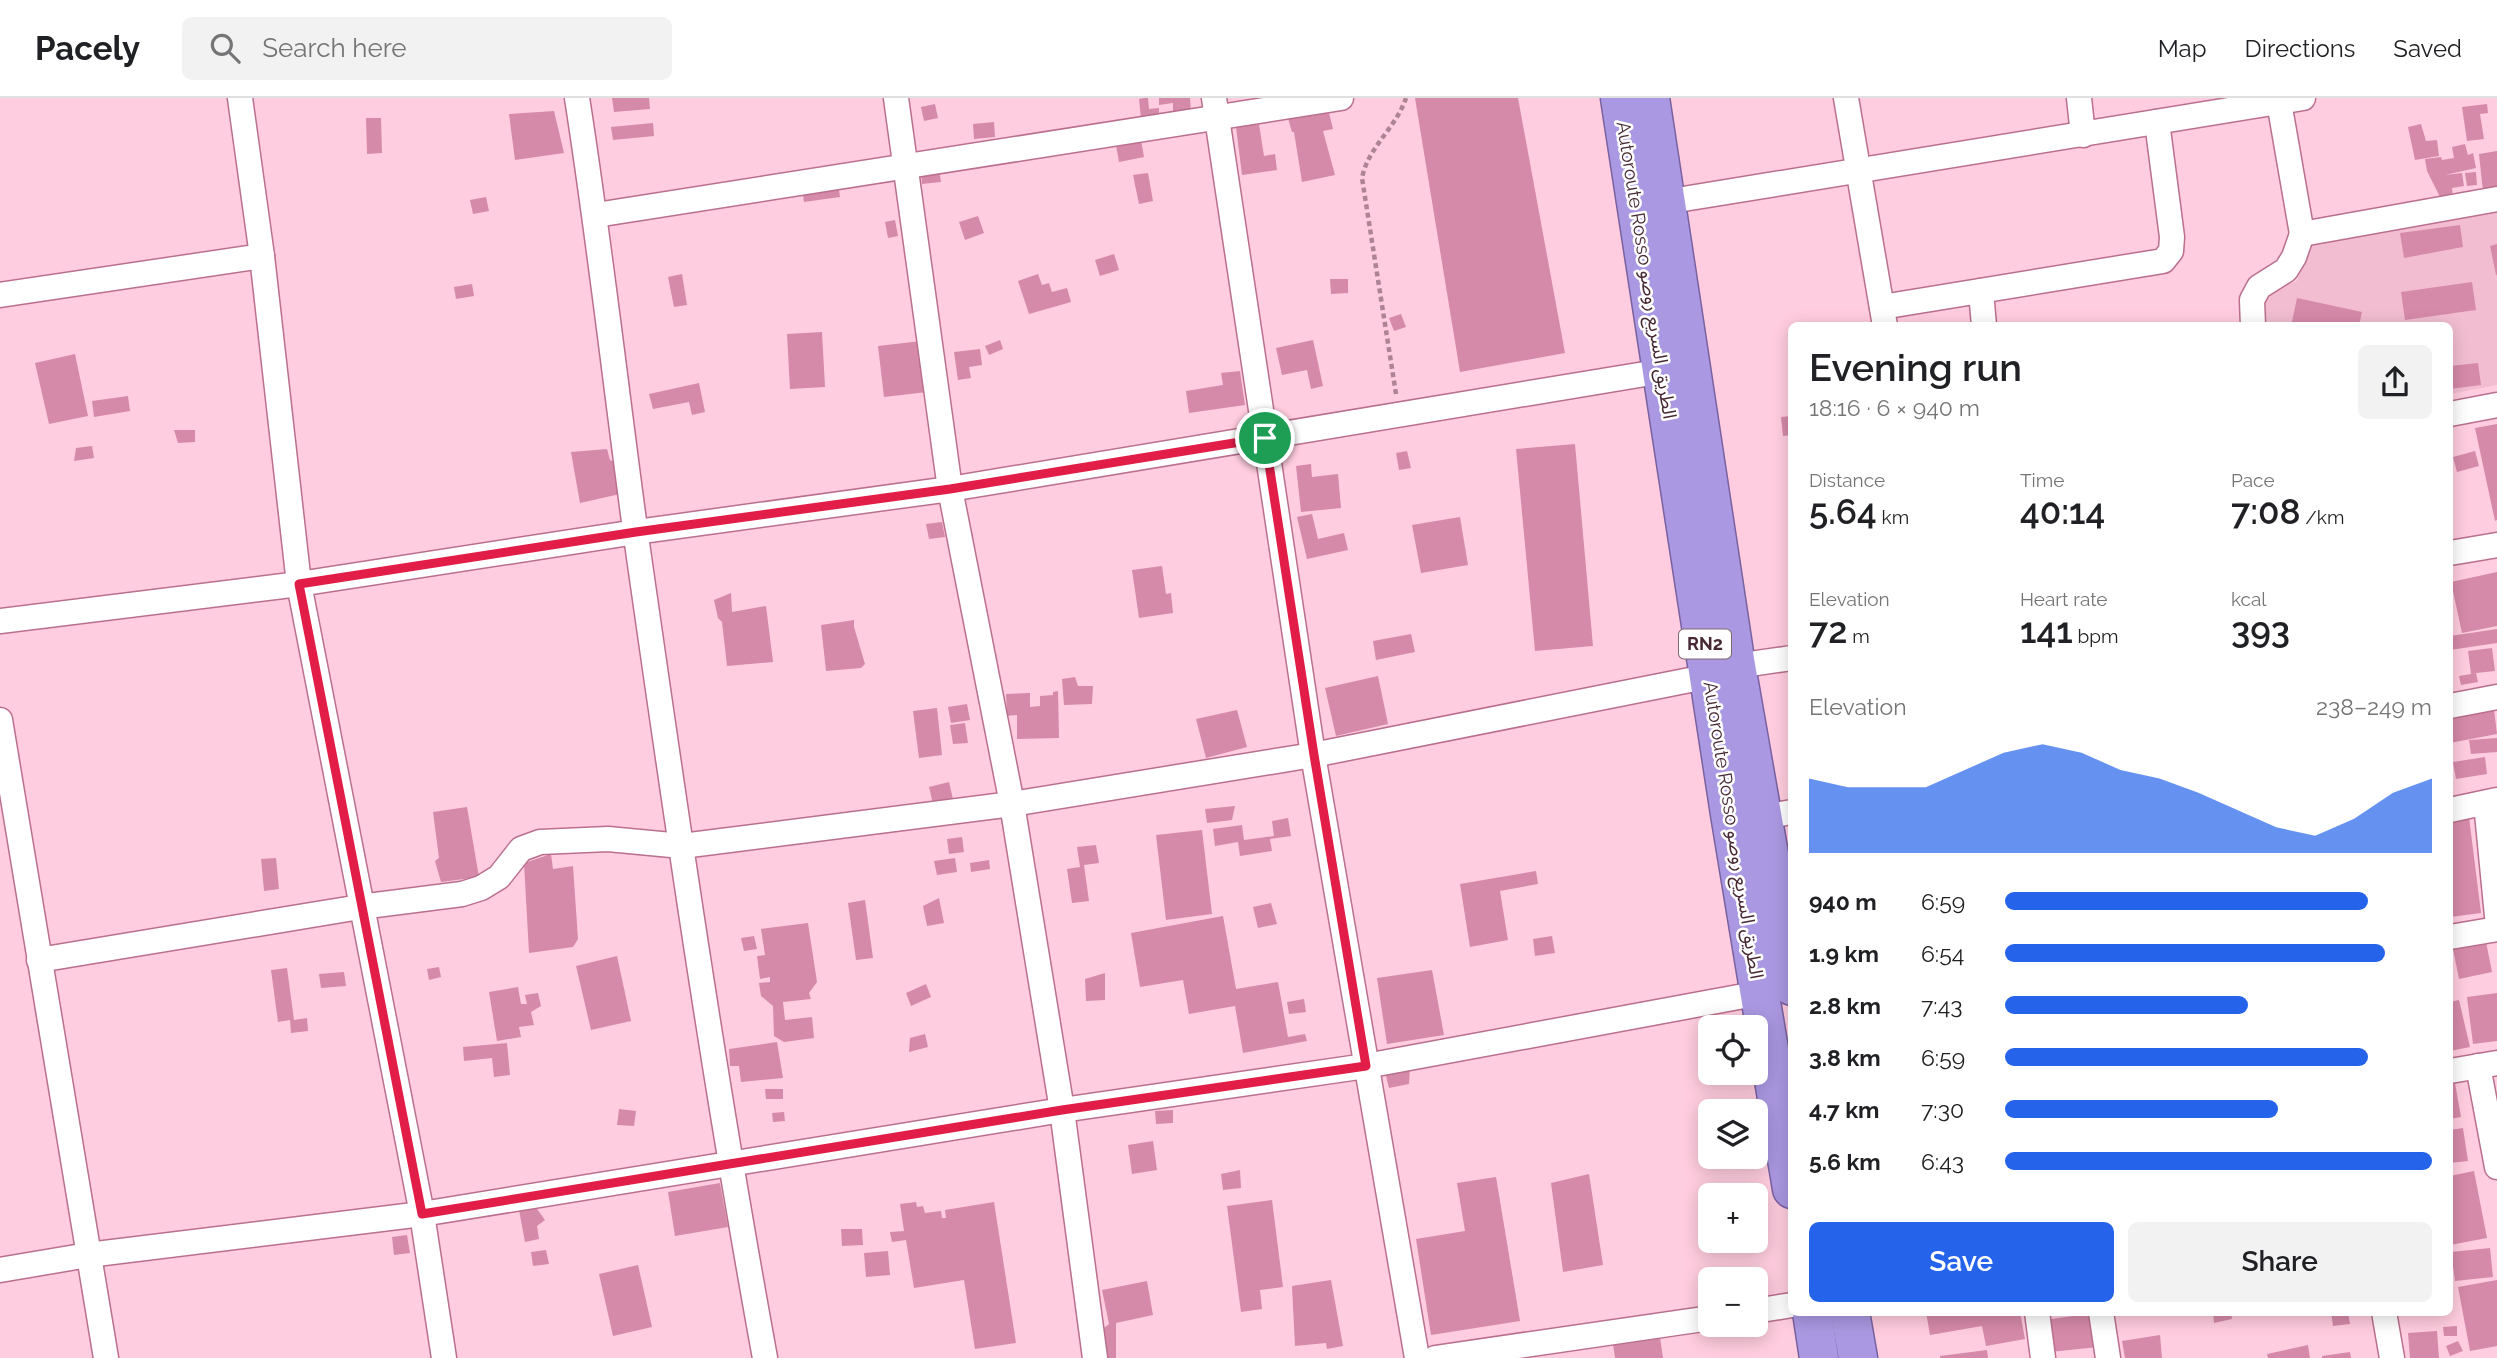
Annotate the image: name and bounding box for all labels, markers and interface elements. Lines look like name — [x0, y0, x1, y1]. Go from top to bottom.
search box — [182, 17, 672, 80]
text: Pacely — [35, 29, 140, 68]
icon: search — [206, 29, 244, 67]
text: Search here — [262, 33, 407, 63]
text: Map — [2158, 34, 2207, 63]
text: Directions — [2245, 34, 2355, 63]
text: Saved — [2393, 34, 2462, 63]
street label: Autoroute Rosso الطريق السريع روصو — [1609, 120, 1681, 421]
text: Evening run — [1809, 345, 2022, 390]
button: share — [2358, 345, 2432, 419]
text: 18:16 · 6 × 940 m — [1809, 394, 1980, 421]
pin — [1235, 408, 1295, 468]
icon: arrive — [1246, 419, 1284, 457]
text: Distance — [1809, 469, 1885, 491]
text: Time — [2020, 469, 2064, 491]
text: Pace — [2231, 469, 2275, 491]
text: 5.64 — [1809, 491, 1877, 532]
text: 40:14 — [2020, 491, 2105, 532]
text: 7:08 — [2231, 491, 2301, 532]
text: km — [1877, 506, 1909, 528]
text: /km — [2301, 506, 2344, 528]
text: Elevation — [1809, 588, 1890, 610]
text: Heart rate — [2020, 588, 2108, 610]
text: kcal — [2231, 588, 2267, 610]
text: 72 — [1809, 610, 1847, 651]
text: 141 — [2020, 610, 2073, 651]
text: 393 — [2231, 610, 2290, 651]
text: m — [1847, 625, 1870, 647]
text: bpm — [2073, 625, 2118, 647]
road number: RN2 — [1679, 630, 1731, 658]
street label: Autoroute Rosso الطريق السريع روصو — [1696, 680, 1768, 981]
text: Elevation — [1809, 693, 1907, 720]
text: 238–249 m — [2316, 693, 2432, 720]
text: 940 m — [1809, 888, 1877, 915]
text: 6:59 — [1921, 888, 1965, 915]
text: 1.9 km — [1809, 940, 1879, 967]
text: 6:54 — [1921, 940, 1964, 967]
text: 2.8 km — [1809, 992, 1881, 1019]
text: 7:43 — [1921, 992, 1962, 1019]
map controls — [1698, 1015, 1768, 1337]
button: locate — [1698, 1015, 1768, 1085]
text: 3.8 km — [1809, 1044, 1881, 1071]
text: 6:59 — [1921, 1044, 1965, 1071]
text: 4.7 km — [1809, 1096, 1880, 1123]
text: 7:30 — [1921, 1096, 1964, 1123]
button: layers — [1698, 1099, 1768, 1169]
text: 5.6 km — [1809, 1148, 1881, 1175]
text: 6:43 — [1921, 1148, 1964, 1175]
button: + — [1698, 1183, 1768, 1253]
button: Save — [1809, 1222, 2114, 1302]
button: Share — [2128, 1222, 2432, 1302]
button: − — [1698, 1267, 1768, 1337]

